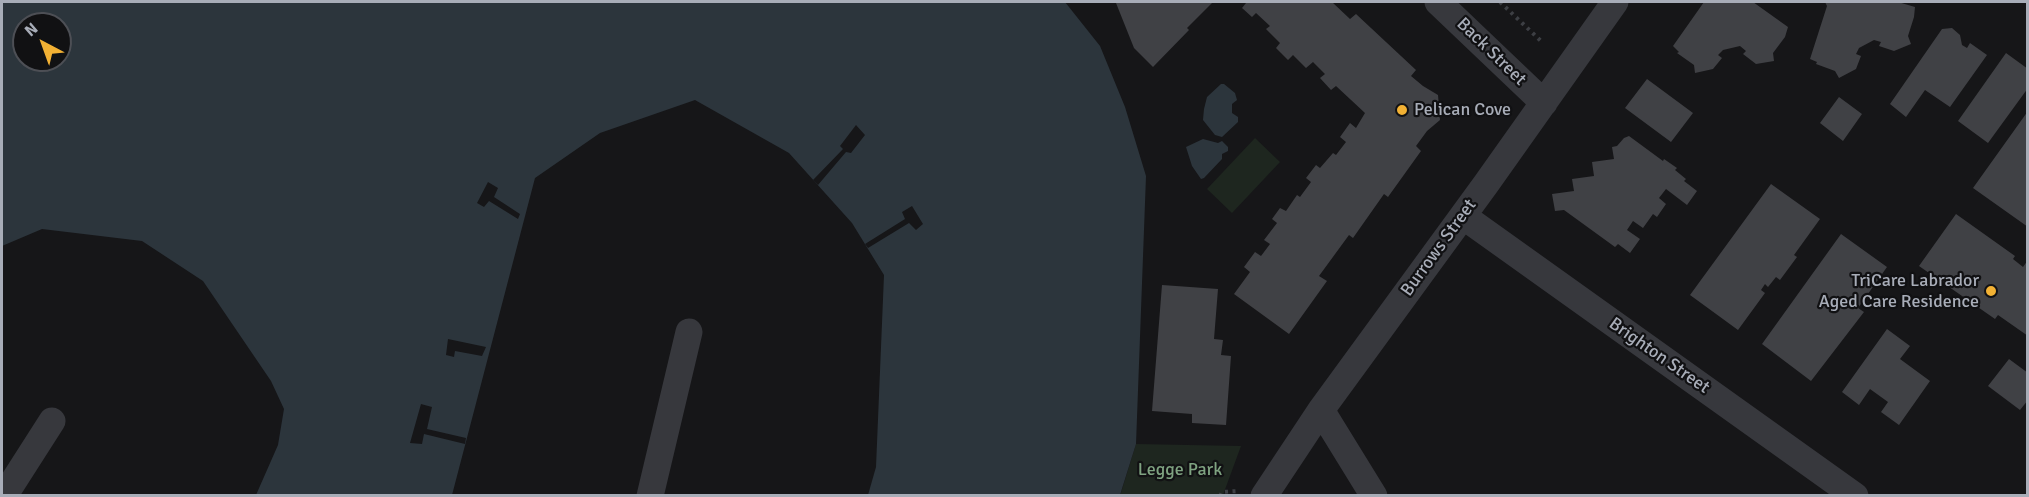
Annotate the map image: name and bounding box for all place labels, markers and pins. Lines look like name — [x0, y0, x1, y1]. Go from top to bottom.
place label: Pelican Cove — [1414, 99, 1511, 121]
marker: Pelican Cove — [1395, 103, 1409, 117]
place label: TriCare Labrador Aged Care Residence — [1819, 270, 1979, 312]
marker: TriCare Labrador Aged Care Residence — [1984, 284, 1998, 298]

